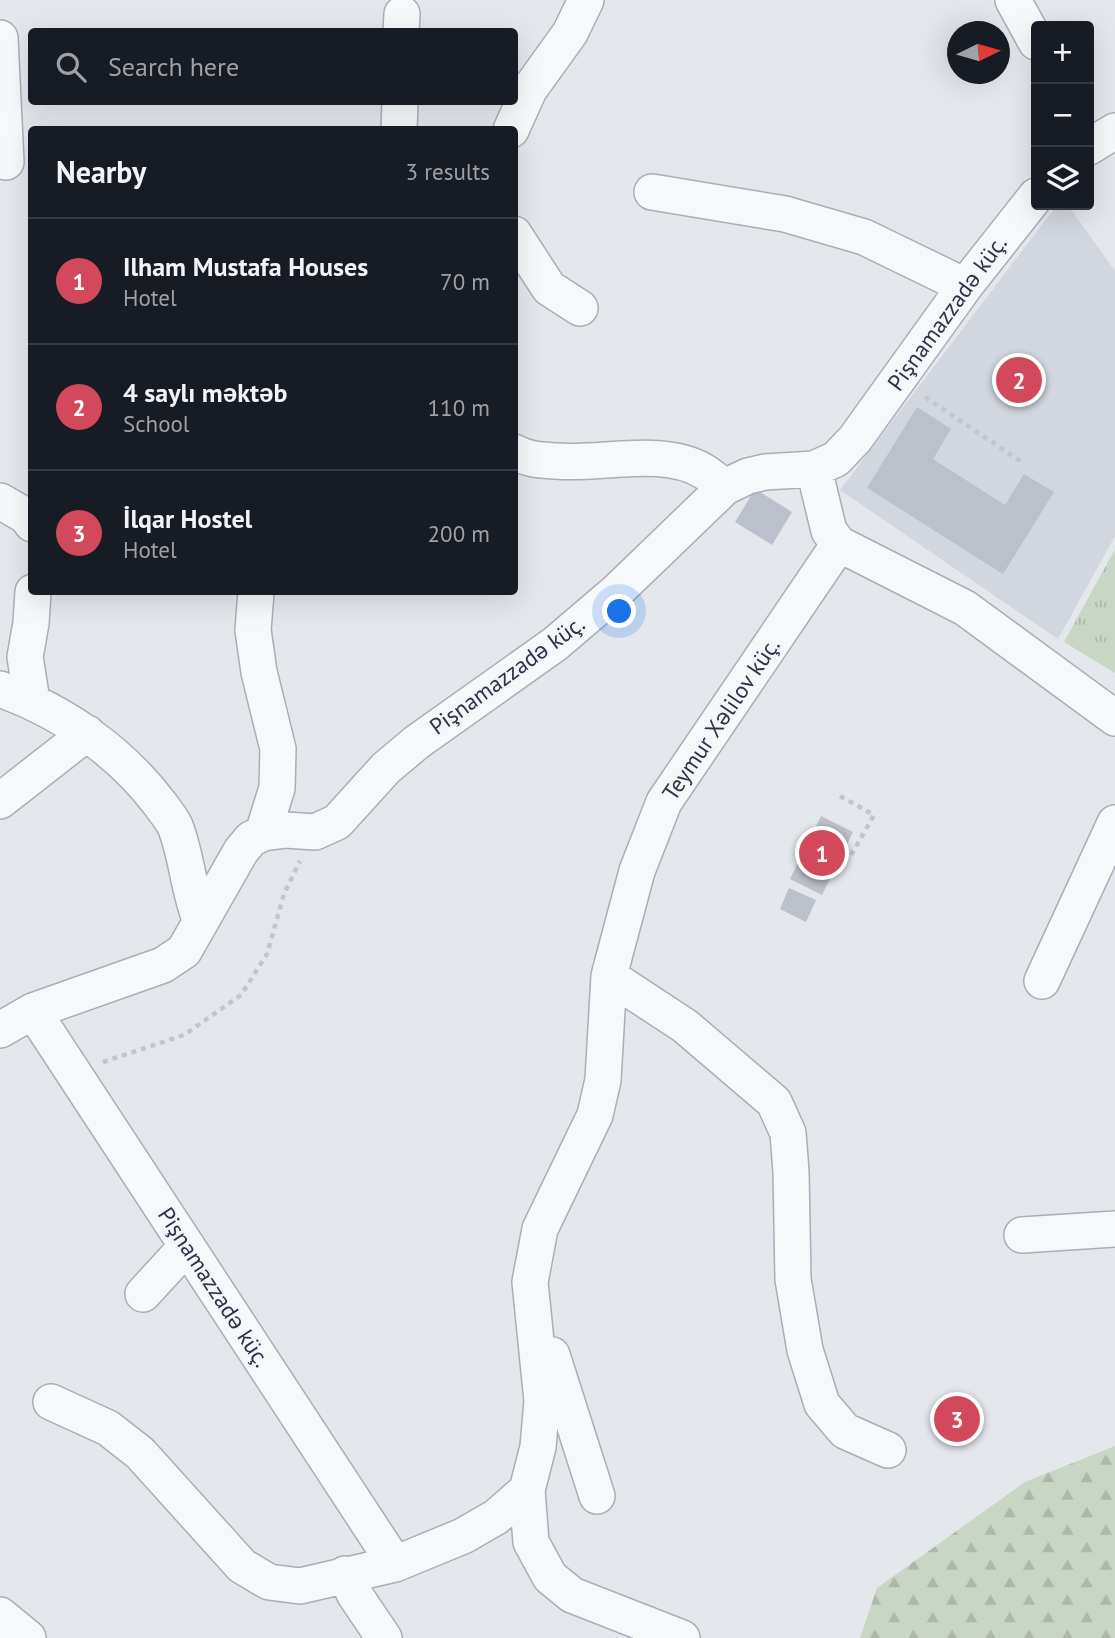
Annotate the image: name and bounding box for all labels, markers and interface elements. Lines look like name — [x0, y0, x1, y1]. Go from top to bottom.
north arrow — [947, 21, 1010, 84]
map controls — [1031, 21, 1094, 210]
button: + — [1031, 21, 1094, 84]
search box — [28, 28, 518, 105]
icon: search — [52, 48, 90, 86]
text: Search here — [108, 50, 239, 83]
button: − — [1031, 84, 1094, 147]
button: layers — [1031, 147, 1094, 210]
text: Nearby — [56, 152, 146, 191]
text: 3 results — [406, 157, 490, 186]
street label: Pişnamazzadə küç. — [881, 229, 1013, 396]
text: Ilham Mustafa Houses — [123, 250, 368, 283]
text: 1 — [72, 267, 86, 296]
text: 70 m — [440, 267, 490, 296]
text: Hotel — [123, 283, 177, 312]
pin: 2 — [996, 354, 1042, 406]
text: 4 saylı məktəb — [123, 376, 287, 409]
text: 2 — [72, 393, 86, 422]
text: 110 m — [428, 393, 490, 422]
text: School — [123, 409, 190, 438]
text: İlqar Hostel — [123, 502, 252, 535]
text: 3 — [72, 519, 86, 548]
text: 200 m — [428, 519, 490, 548]
text: Hotel — [123, 535, 177, 564]
your location — [602, 594, 636, 628]
street label: Pişnamazzadə küç. — [423, 609, 590, 741]
street label: Teymur Xəlilov küç. — [655, 632, 786, 806]
pin: 1 — [799, 827, 845, 879]
street label: Pişnamazzadə küç. — [152, 1201, 277, 1372]
pin: 3 — [934, 1393, 980, 1445]

